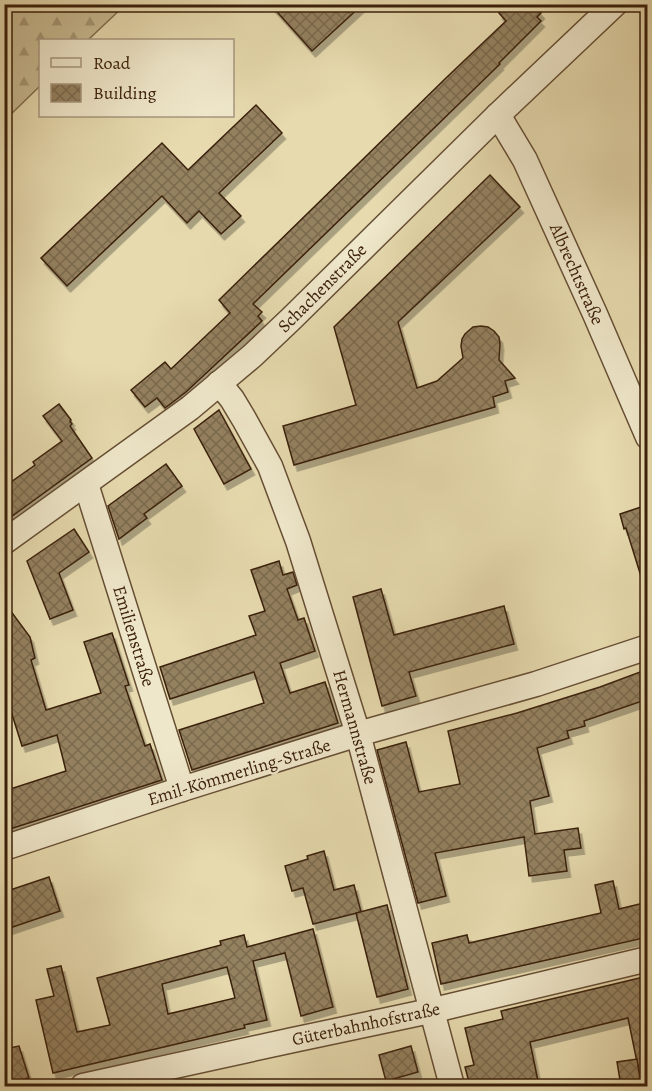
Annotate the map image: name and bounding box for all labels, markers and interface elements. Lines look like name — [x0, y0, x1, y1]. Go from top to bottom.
legend — [39, 39, 234, 117]
text: Road — [93, 51, 131, 75]
text: Building — [93, 81, 157, 105]
street label: Albrechtstraße — [544, 219, 610, 329]
street label: Schachenstraße — [272, 238, 372, 338]
street label: Emilienstraße — [107, 583, 161, 689]
street label: Hermannstraße — [327, 667, 383, 787]
street label: Emil-Kömmerling-Straße — [145, 733, 333, 811]
street label: Güterbahnhofstraße — [290, 997, 442, 1051]

